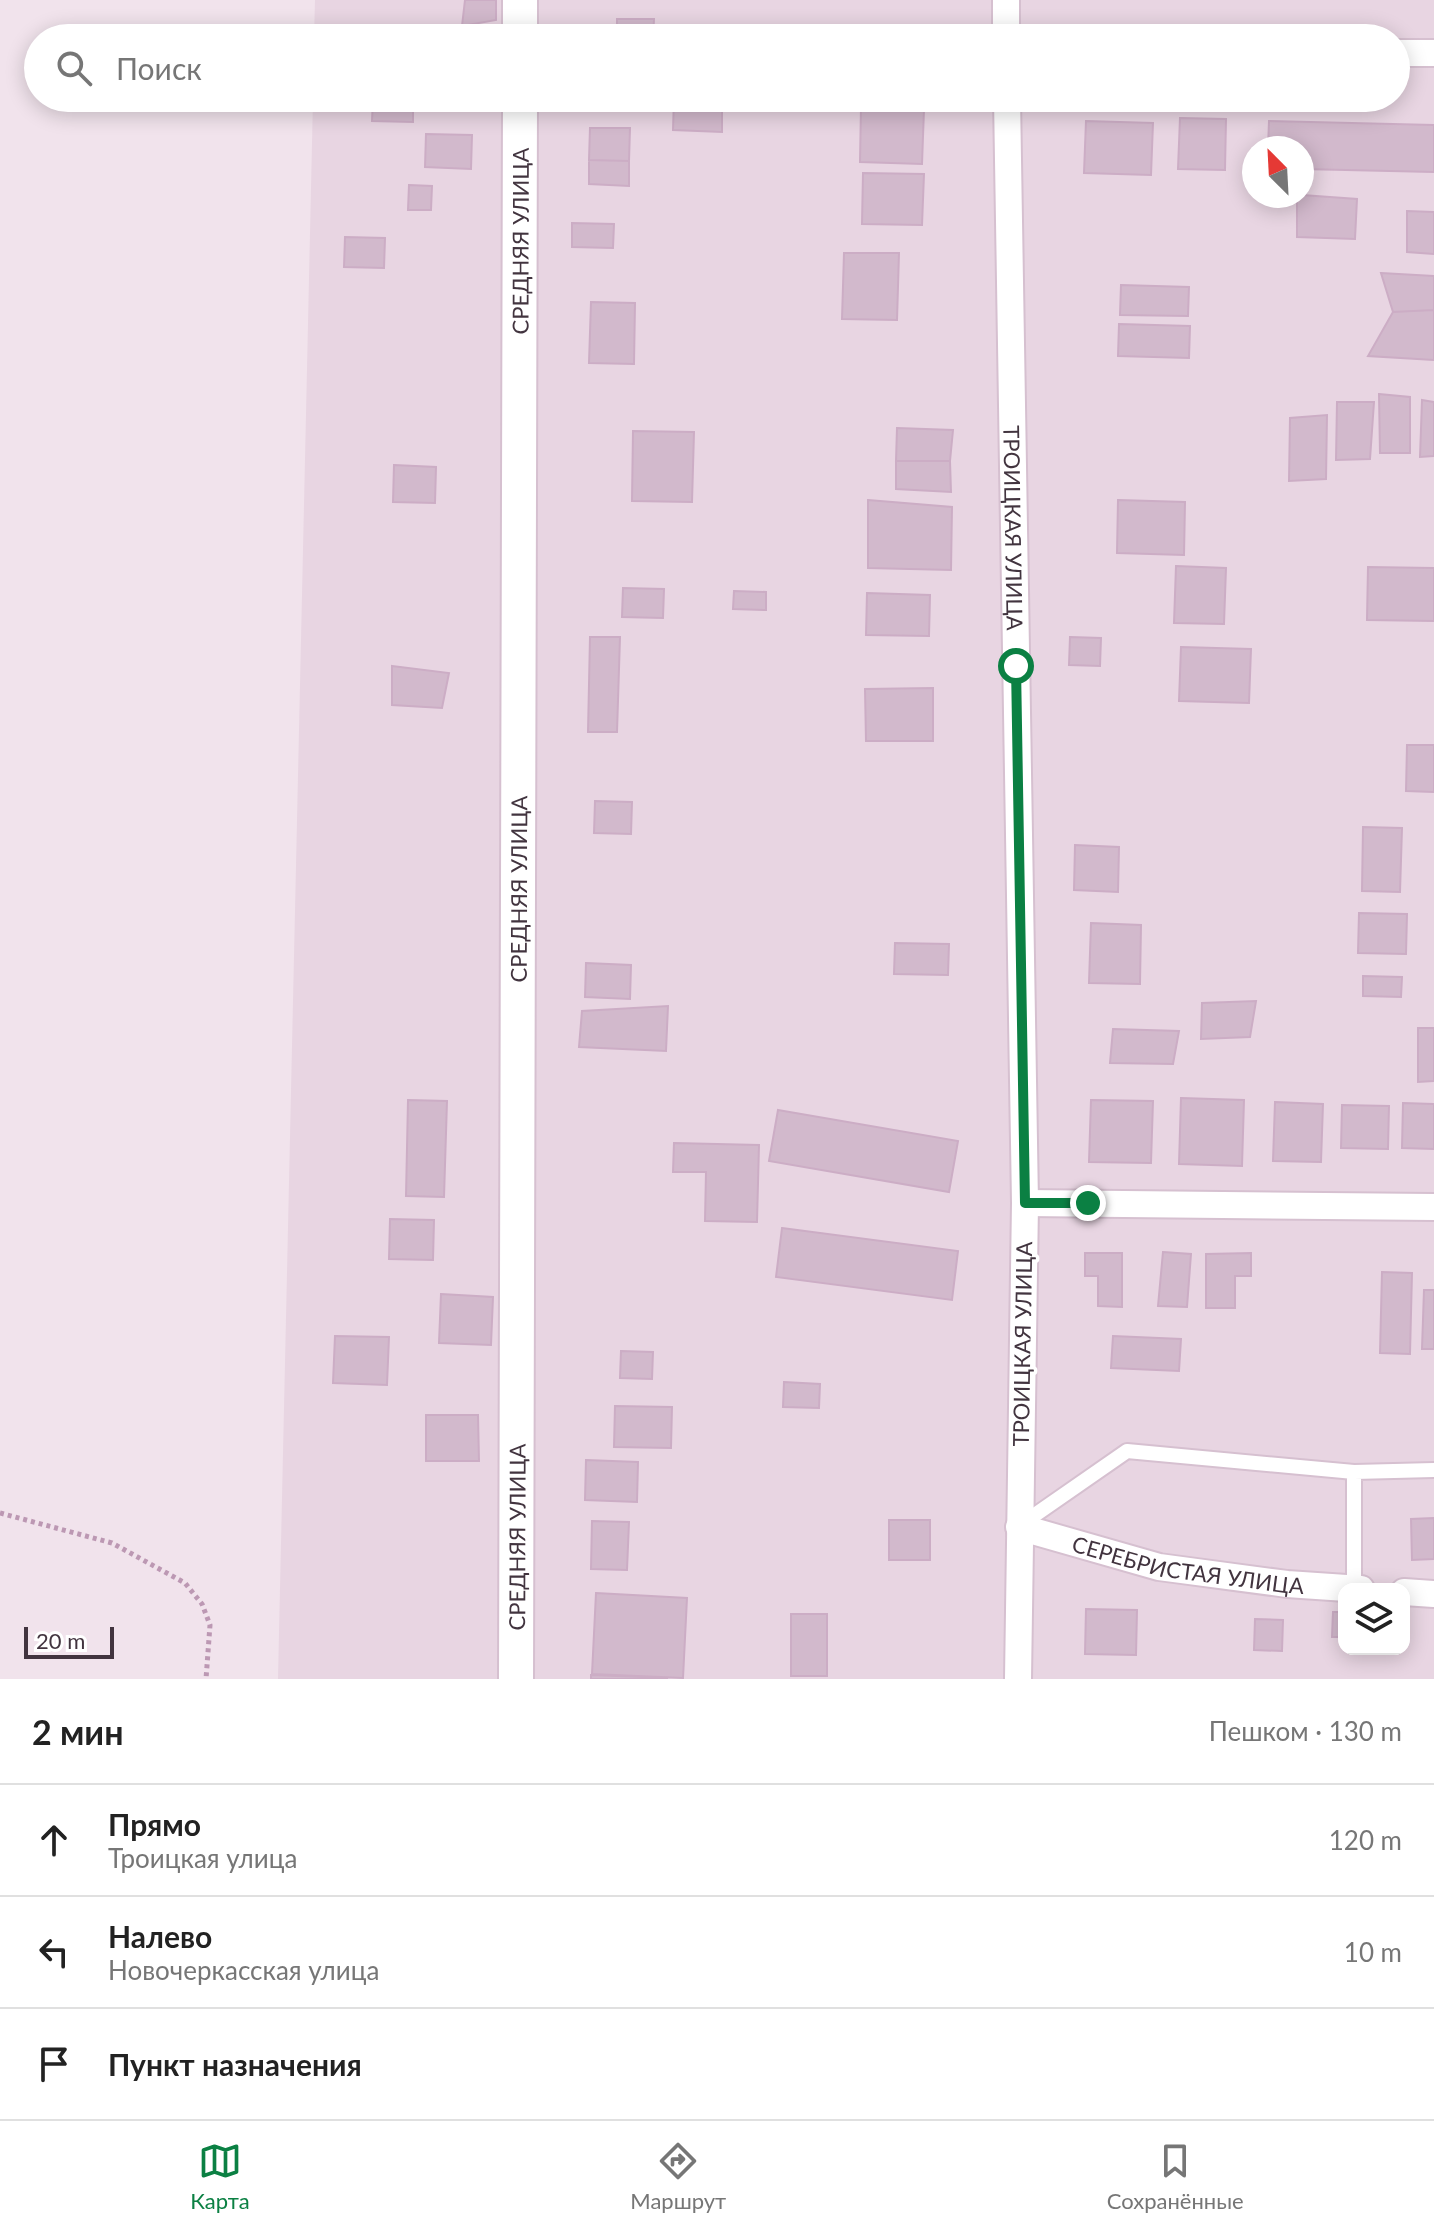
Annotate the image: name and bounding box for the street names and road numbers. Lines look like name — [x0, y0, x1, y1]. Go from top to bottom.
street label: СРЕДНЯЯ УЛИЦА — [506, 147, 533, 335]
street label: ТРОИЦКАЯ УЛИЦА — [999, 425, 1029, 631]
street label: СРЕДНЯЯ УЛИЦА — [504, 795, 532, 983]
street label: ТРОИЦКАЯ УЛИЦА — [1007, 1241, 1037, 1447]
street label: СРЕДНЯЯ УЛИЦА — [503, 1443, 530, 1631]
street label: СЕРЕБРИСТАЯ УЛИЦА — [1069, 1529, 1305, 1599]

